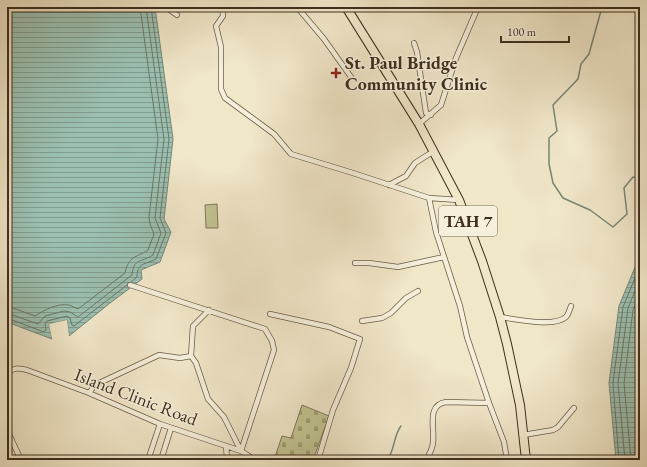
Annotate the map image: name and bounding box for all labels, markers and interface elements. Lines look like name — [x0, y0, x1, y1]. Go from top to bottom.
scale bar — [501, 18, 569, 44]
text: 100 m — [507, 24, 537, 40]
place label: St. Paul Bridge Community Clinic — [345, 51, 488, 95]
marker: St. Paul Bridge Community Clinic — [330, 67, 342, 79]
road number: TAH 7 — [439, 206, 497, 236]
street label: Island Clinic Road — [72, 363, 202, 431]

